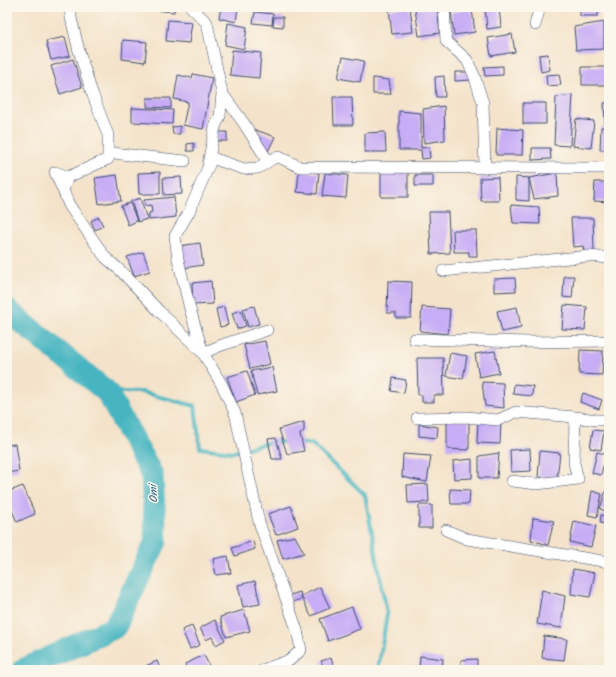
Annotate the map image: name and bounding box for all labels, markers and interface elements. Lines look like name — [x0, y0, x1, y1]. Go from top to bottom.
water label: Omi — [144, 482, 164, 504]

